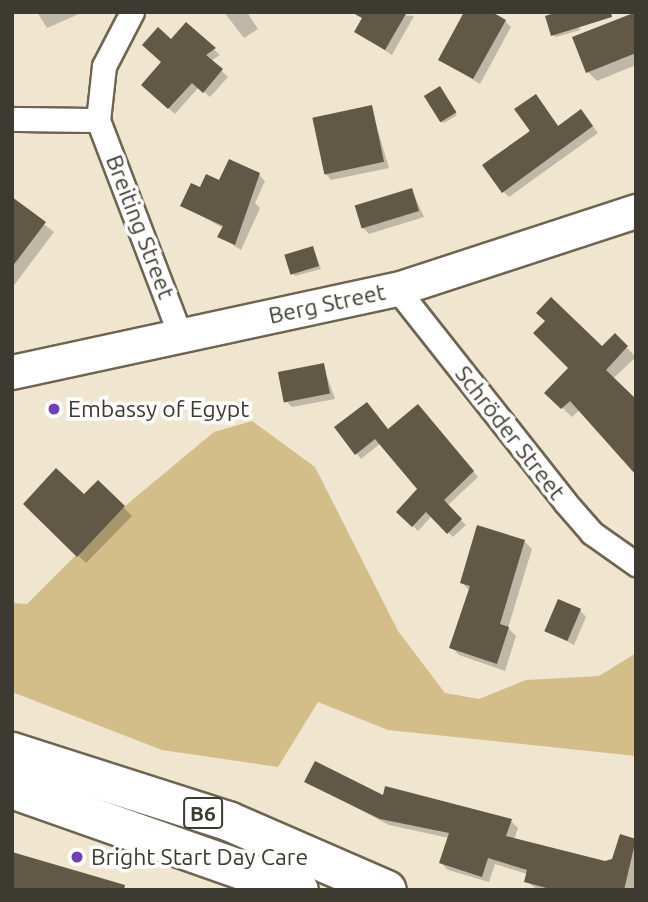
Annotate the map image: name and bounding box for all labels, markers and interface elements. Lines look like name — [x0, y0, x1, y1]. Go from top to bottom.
street label: Breiting Street — [100, 151, 180, 303]
street label: Berg Street — [266, 278, 388, 330]
street label: Schröder Street — [449, 361, 571, 505]
place label: Embassy of Egypt — [68, 395, 249, 423]
marker: Embassy of Egypt — [46, 401, 62, 417]
road number: B6 — [182, 796, 224, 830]
place label: Bright Start Day Care — [91, 843, 308, 871]
marker: Bright Start Day Care — [69, 849, 85, 865]

